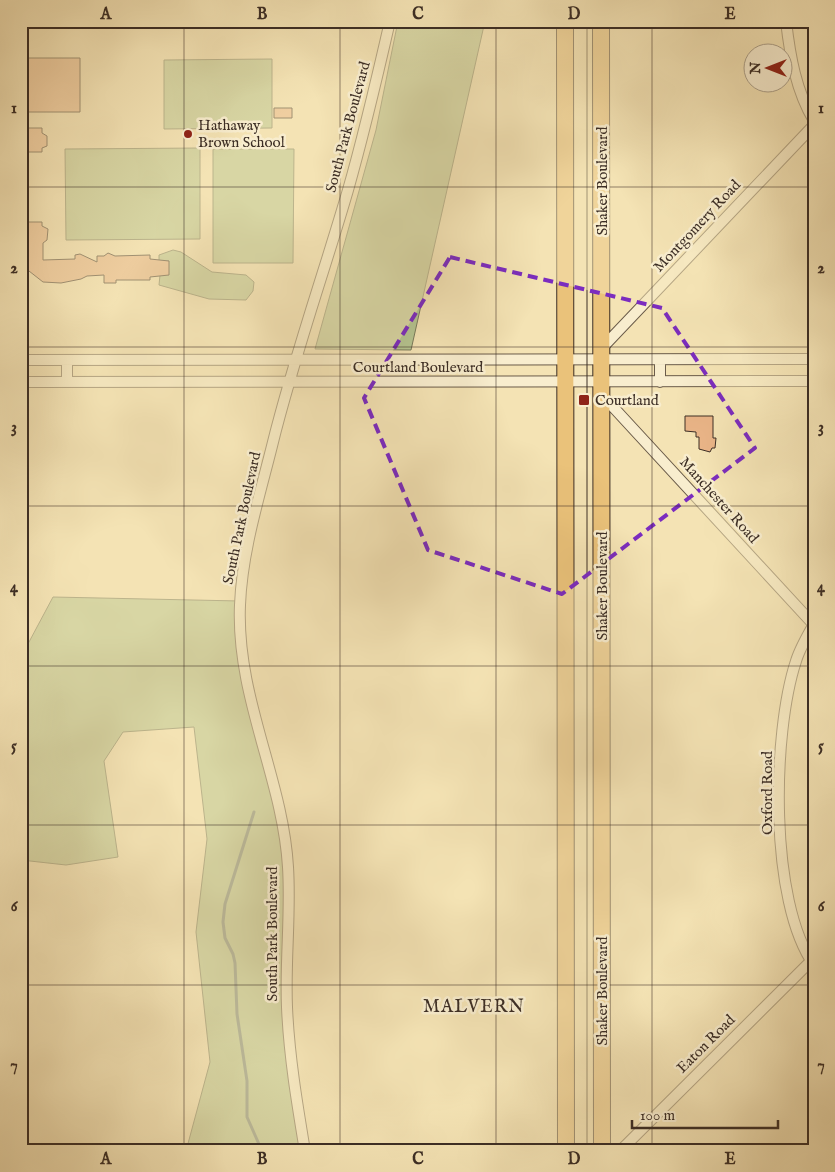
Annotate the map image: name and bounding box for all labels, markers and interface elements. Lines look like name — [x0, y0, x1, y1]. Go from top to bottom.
text: A — [100, 5, 113, 25]
text: B — [257, 5, 268, 25]
text: C — [412, 5, 424, 25]
text: D — [568, 5, 581, 25]
text: E — [724, 5, 736, 25]
north arrow — [742, 42, 792, 92]
street label: South Park Boulevard — [321, 58, 375, 195]
text: N — [747, 62, 765, 75]
text: 1 — [11, 99, 17, 119]
text: 1 — [818, 99, 824, 119]
place label: Hathaway Brown School — [198, 116, 286, 152]
street label: Shaker Boulevard — [593, 125, 612, 236]
marker: Hathaway Brown School — [182, 128, 194, 140]
street label: Montgomery Road — [649, 175, 745, 276]
text: 2 — [10, 259, 18, 279]
text: 2 — [817, 259, 825, 279]
street label: Courtland Boulevard — [353, 358, 484, 377]
place label: Courtland — [595, 391, 660, 410]
marker: Courtland — [577, 393, 591, 407]
text: 3 — [11, 418, 17, 438]
text: 3 — [818, 418, 824, 438]
street label: South Park Boulevard — [219, 449, 266, 586]
street label: Manchester Road — [675, 453, 763, 548]
street label: Shaker Boulevard — [593, 530, 612, 641]
text: 4 — [10, 578, 19, 598]
text: 4 — [817, 578, 826, 598]
text: 5 — [11, 737, 17, 757]
text: 5 — [818, 737, 824, 757]
street label: Oxford Road — [758, 750, 777, 835]
street label: South Park Boulevard — [263, 866, 282, 1001]
text: 6 — [11, 897, 19, 917]
text: 6 — [818, 897, 826, 917]
street label: Shaker Boulevard — [593, 935, 612, 1046]
district label: MALVERN — [423, 996, 525, 1019]
street label: Eaton Road — [673, 1010, 740, 1077]
text: 7 — [10, 1056, 18, 1076]
text: 7 — [817, 1056, 825, 1076]
scale bar — [632, 1097, 779, 1129]
text: 100 m — [640, 1106, 676, 1125]
text: A — [100, 1150, 113, 1170]
text: B — [257, 1150, 268, 1170]
text: C — [412, 1150, 424, 1170]
text: D — [568, 1150, 581, 1170]
text: E — [724, 1150, 736, 1170]

